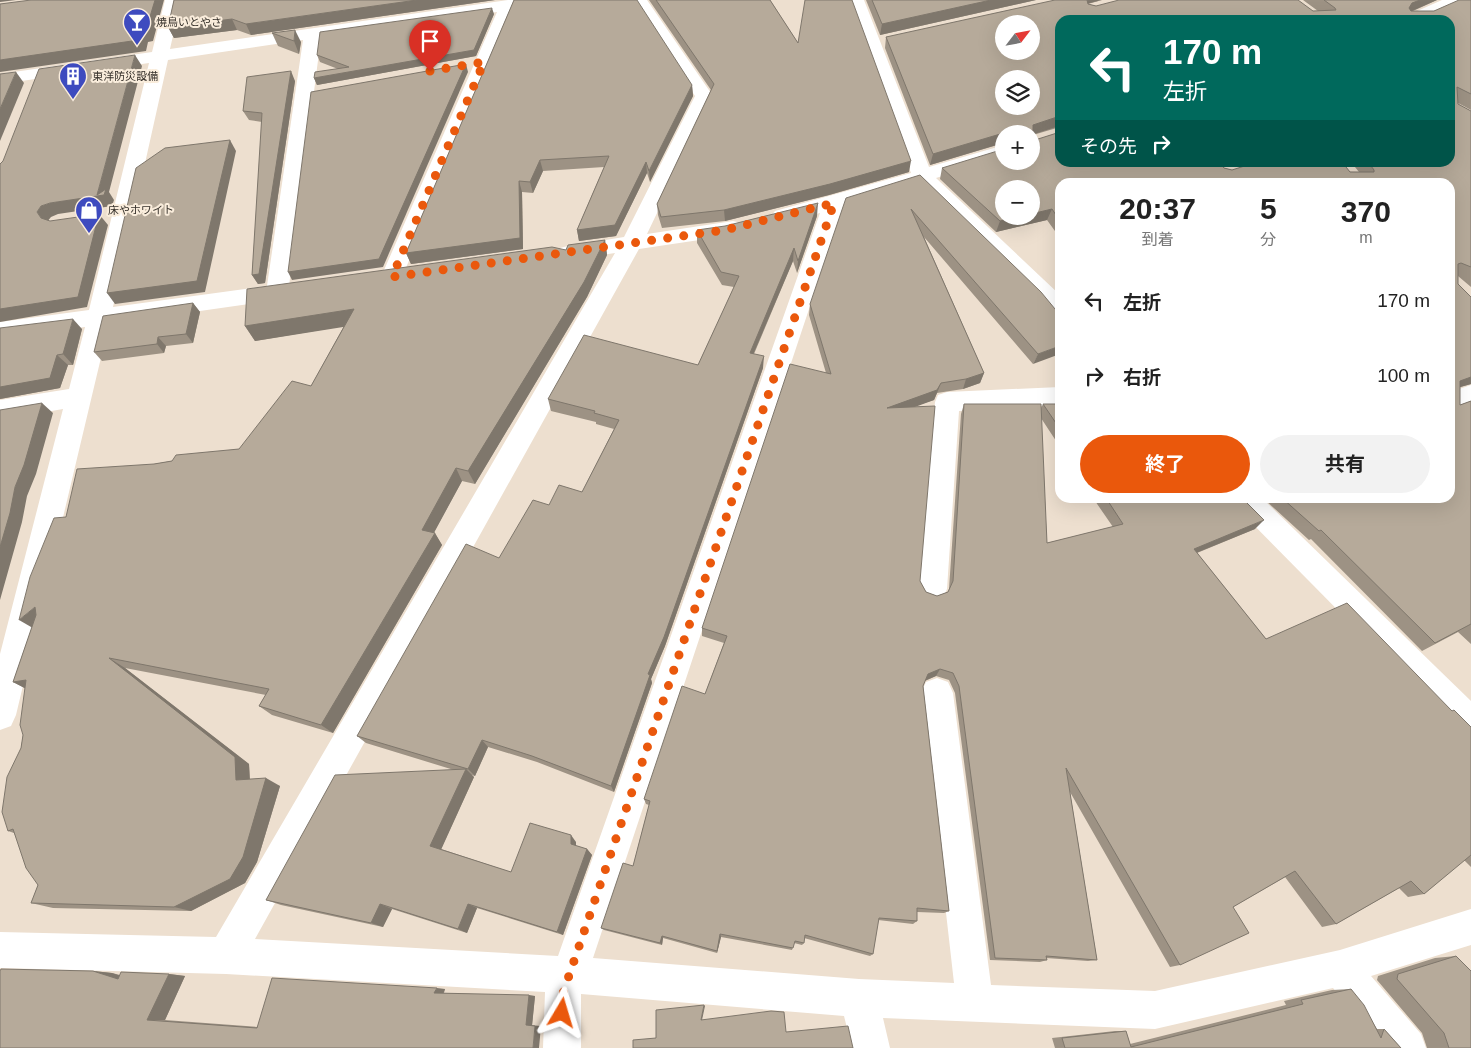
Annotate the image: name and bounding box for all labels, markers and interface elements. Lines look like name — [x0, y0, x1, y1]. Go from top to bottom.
bar icon: 焼鳥いとやさ — [122, 7, 152, 46]
north arrow — [995, 15, 1040, 60]
map controls — [995, 15, 1040, 225]
place label: 焼鳥いとやさ — [156, 16, 222, 28]
pin — [409, 20, 451, 71]
icon: arrive — [416, 27, 444, 55]
text: 170 m — [1163, 32, 1262, 71]
icon: left — [1080, 35, 1145, 100]
building icon: 東洋防災設備 — [58, 61, 88, 100]
place label: 東洋防災設備 — [92, 70, 158, 82]
button: layers — [995, 70, 1040, 115]
text: 左折 — [1163, 79, 1207, 104]
button: + — [995, 125, 1040, 170]
icon: right — [1147, 130, 1175, 158]
text: その先 — [1080, 136, 1137, 157]
button: − — [995, 180, 1040, 225]
text: 20:37 — [1119, 192, 1196, 225]
text: 5 — [1260, 192, 1277, 225]
shop icon: 床やホワイト — [74, 195, 104, 234]
text: 370 — [1341, 195, 1391, 228]
place label: 床やホワイト — [108, 204, 174, 216]
text: m — [1359, 229, 1372, 246]
text: 到着 — [1141, 231, 1174, 248]
text: 分 — [1260, 231, 1276, 248]
icon: left — [1080, 287, 1108, 315]
text: 170 m — [1377, 290, 1430, 311]
text: 左折 — [1123, 292, 1161, 313]
icon: right — [1080, 362, 1108, 390]
text: 100 m — [1377, 365, 1430, 386]
text: 右折 — [1123, 367, 1161, 388]
button: 終了 — [1080, 435, 1250, 493]
button: 共有 — [1260, 435, 1430, 493]
position arrow — [535, 986, 587, 1038]

